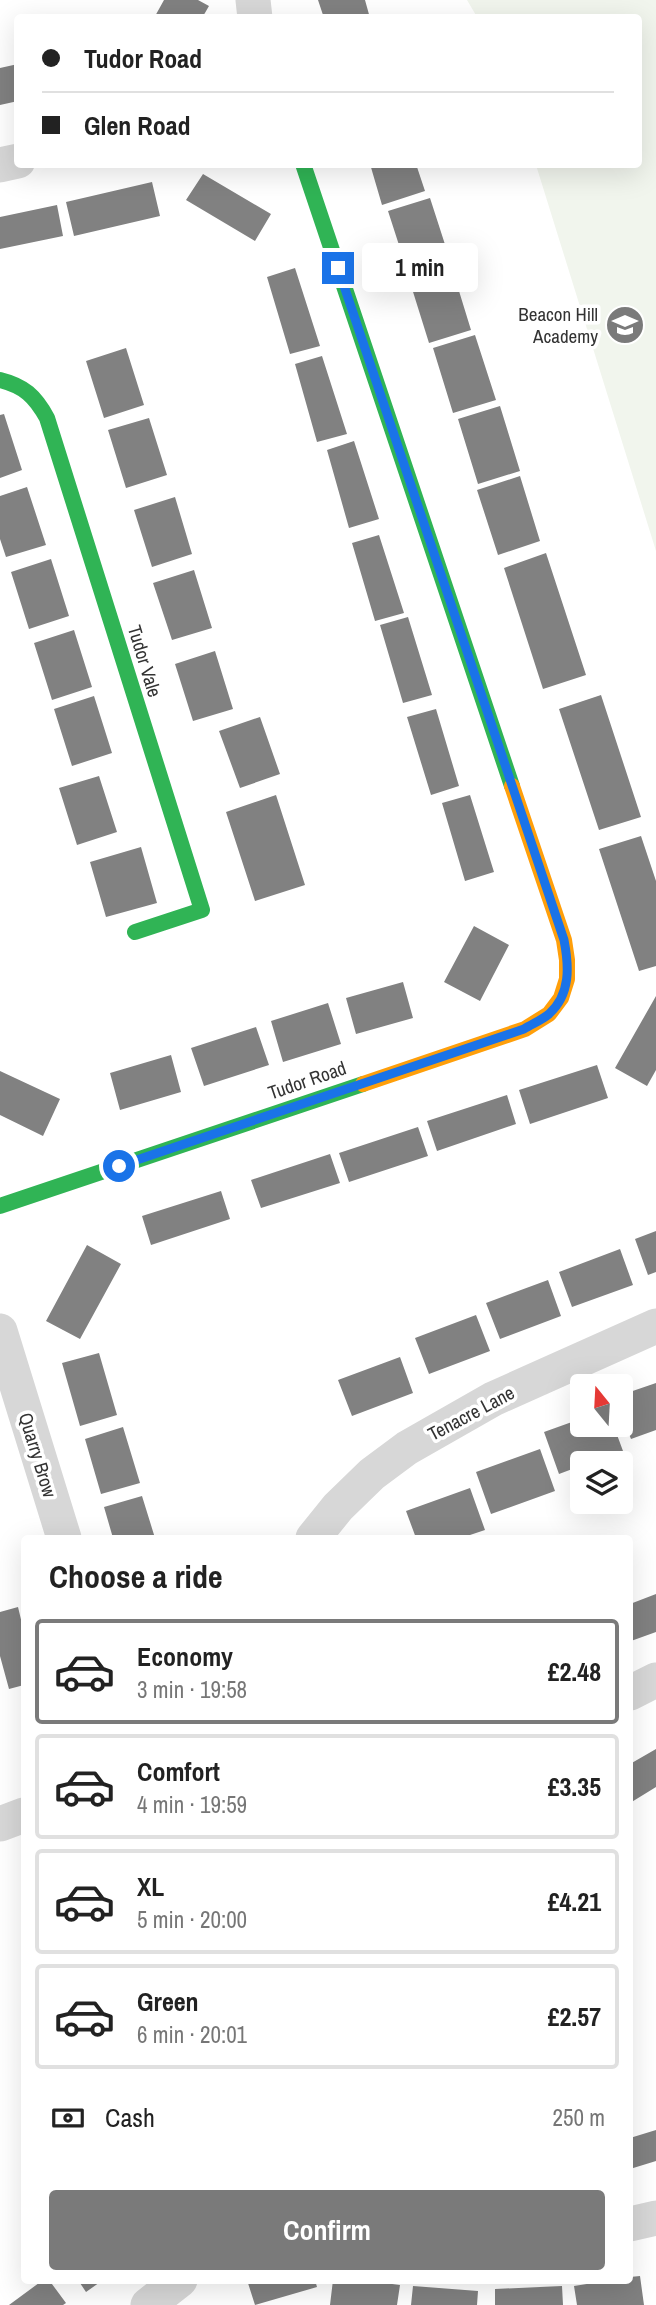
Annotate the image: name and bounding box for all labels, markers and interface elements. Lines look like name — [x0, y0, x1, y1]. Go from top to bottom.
text: Tudor Road — [84, 41, 202, 76]
text: Glen Road — [84, 108, 191, 143]
callout: 1 min — [362, 244, 478, 292]
route end — [322, 252, 354, 284]
text: 1 min — [395, 252, 445, 283]
place label: Beacon Hill Academy — [518, 301, 598, 349]
school or university icon: Beacon Hill Academy — [604, 304, 646, 346]
street label: Tudor Vale — [122, 622, 168, 700]
street label: Tudor Road — [264, 1055, 350, 1105]
route start — [103, 1150, 135, 1182]
north arrow — [570, 1374, 634, 1437]
map controls — [570, 1374, 633, 1514]
street label: Tenacre Lane — [423, 1379, 519, 1447]
street label: Quarry Brow — [13, 1409, 63, 1501]
button: layers — [570, 1451, 633, 1514]
text: Choose a ride — [49, 1555, 223, 1598]
text: Economy — [137, 1639, 233, 1674]
icon: car — [53, 1640, 116, 1703]
text: £2.48 — [548, 1654, 601, 1689]
text: 3 min · 19:58 — [137, 1674, 247, 1705]
text: Comfort — [137, 1754, 220, 1789]
icon: car — [53, 1755, 116, 1818]
text: £3.35 — [548, 1769, 601, 1804]
text: 4 min · 19:59 — [137, 1789, 247, 1820]
text: XL — [137, 1869, 164, 1904]
icon: car — [53, 1870, 116, 1933]
text: £4.21 — [548, 1884, 601, 1919]
text: 5 min · 20:00 — [137, 1904, 247, 1935]
text: Green — [137, 1984, 199, 2019]
icon: car — [53, 1985, 116, 2048]
text: £2.57 — [548, 1999, 601, 2034]
text: 6 min · 20:01 — [137, 2019, 247, 2050]
icon: cash — [49, 2099, 87, 2137]
text: Cash — [105, 2100, 155, 2135]
text: 250 m — [553, 2102, 605, 2133]
button: Confirm — [49, 2190, 605, 2270]

